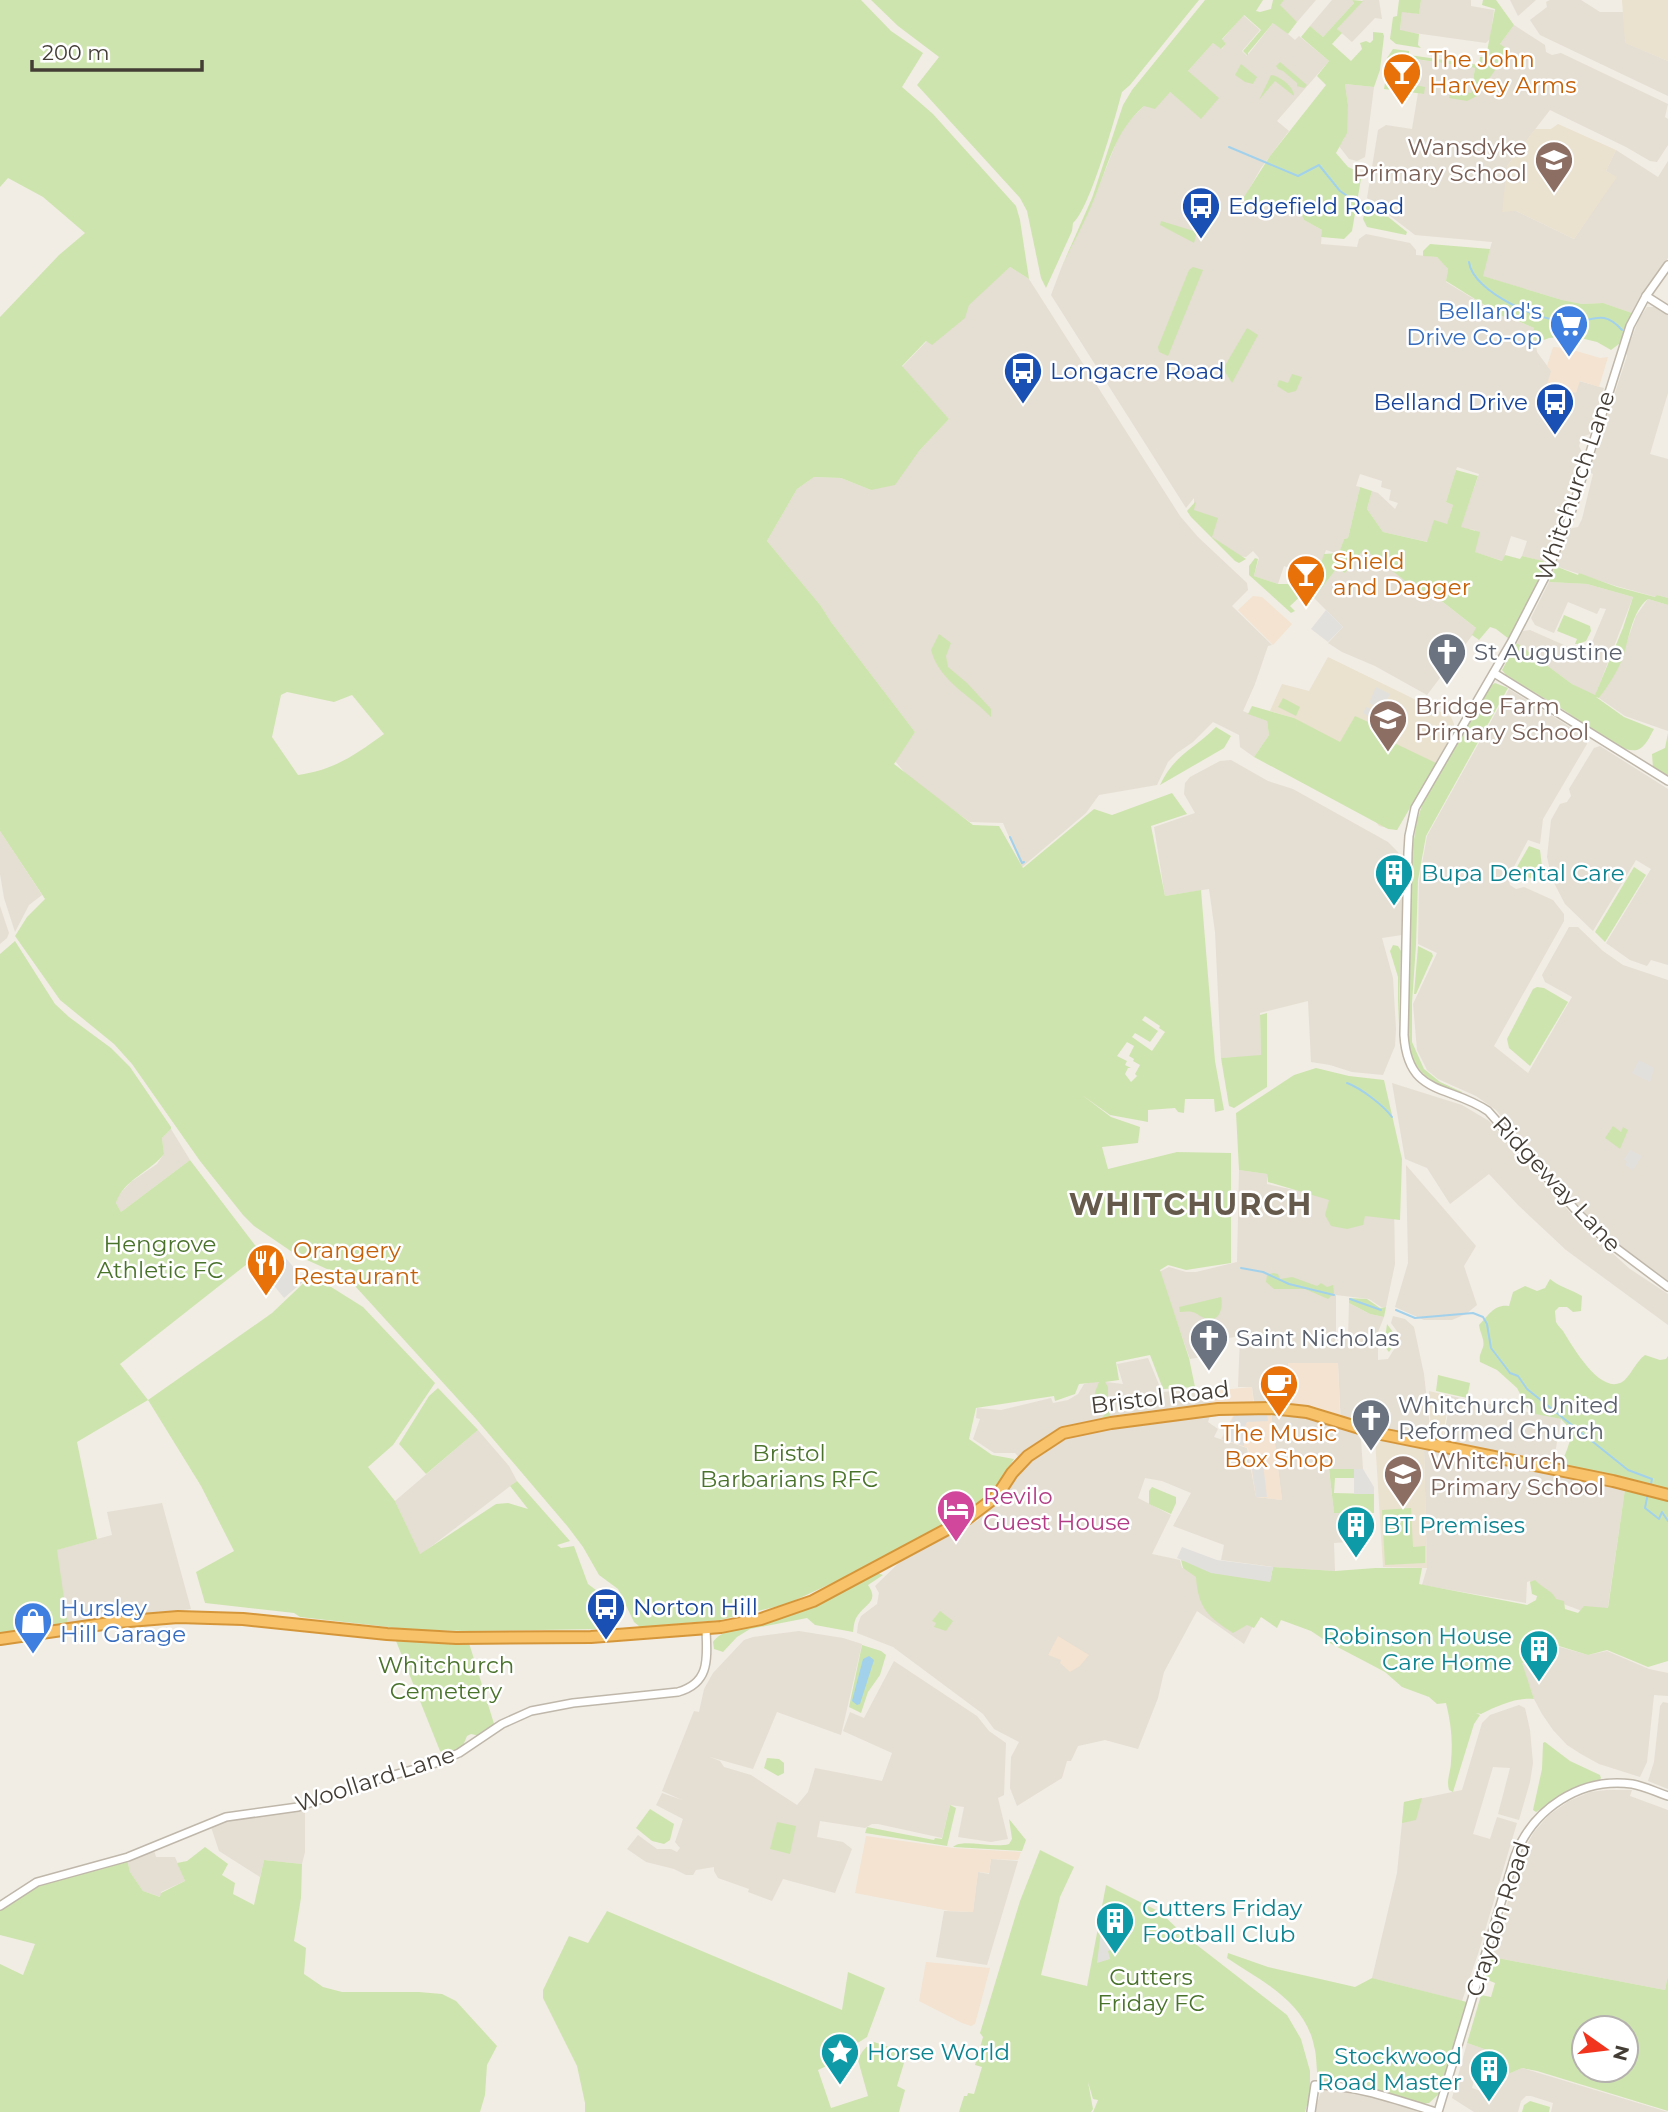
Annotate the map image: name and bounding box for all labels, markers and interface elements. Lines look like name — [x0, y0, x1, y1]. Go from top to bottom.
scale bar — [32, 28, 201, 72]
text: 200 m — [42, 40, 109, 65]
place label: The John Harvey Arms — [1429, 45, 1576, 99]
bar icon: The John Harvey Arms — [1381, 51, 1423, 106]
place label: Wansdyke Primary School — [1353, 133, 1527, 187]
school or university icon: Wansdyke Primary School — [1533, 139, 1575, 194]
bus stop icon: Edgefield Road — [1180, 185, 1222, 240]
place label: Edgefield Road — [1228, 192, 1404, 220]
place label: Belland's Drive Co-op — [1406, 297, 1542, 351]
supermarket icon: Belland's Drive Co-op — [1548, 303, 1590, 358]
bus stop icon: Longacre Road — [1002, 350, 1044, 405]
place label: Longacre Road — [1050, 357, 1225, 385]
bus stop icon: Belland Drive — [1534, 381, 1576, 436]
street label: Whitchurch Lane — [1529, 387, 1621, 585]
place label: Belland Drive — [1373, 388, 1528, 416]
place label: Shield and Dagger — [1333, 547, 1471, 601]
bar icon: Shield and Dagger — [1285, 553, 1327, 608]
church icon: St Augustine — [1426, 631, 1468, 686]
place label: St Augustine — [1474, 638, 1623, 666]
place label: Bridge Farm Primary School — [1415, 692, 1589, 746]
school or university icon: Bridge Farm Primary School — [1367, 698, 1409, 753]
building icon: Bupa Dental Care — [1373, 852, 1415, 907]
place label: Bupa Dental Care — [1421, 859, 1625, 887]
street label: Ridgeway Lane — [1487, 1110, 1627, 1258]
district label: WHITCHURCH — [1069, 1186, 1313, 1223]
park label: Hengrove Athletic FC — [97, 1230, 223, 1284]
place label: Orangery Restaurant — [293, 1236, 419, 1290]
restaurant icon: Orangery Restaurant — [245, 1242, 287, 1297]
church icon: Saint Nicholas — [1188, 1317, 1230, 1372]
place label: Saint Nicholas — [1236, 1324, 1399, 1352]
cafe icon: The Music Box Shop — [1258, 1363, 1300, 1418]
street label: Bristol Road — [1089, 1375, 1231, 1419]
place label: Whitchurch United Reformed Church — [1398, 1391, 1619, 1445]
church icon: Whitchurch United Reformed Church — [1350, 1397, 1392, 1452]
place label: The Music Box Shop — [1221, 1419, 1337, 1473]
park label: Bristol Barbarians RFC — [700, 1439, 878, 1493]
place label: Whitchurch Primary School — [1430, 1447, 1604, 1501]
school or university icon: Whitchurch Primary School — [1382, 1453, 1424, 1508]
place label: Revilo Guest House — [983, 1482, 1130, 1536]
hotel icon: Revilo Guest House — [935, 1488, 977, 1543]
building icon: BT Premises — [1335, 1504, 1377, 1559]
place label: BT Premises — [1383, 1511, 1525, 1539]
bus stop icon: Norton Hill — [585, 1586, 627, 1641]
place label: Norton Hill — [633, 1593, 758, 1621]
place label: Hursley Hill Garage — [60, 1594, 186, 1648]
shop icon: Hursley Hill Garage — [12, 1600, 54, 1655]
place label: Robinson House Care Home — [1323, 1622, 1512, 1676]
building icon: Robinson House Care Home — [1518, 1628, 1560, 1683]
park label: Whitchurch Cemetery — [378, 1651, 514, 1705]
street label: Woollard Lane — [292, 1740, 458, 1818]
street label: Craydon Road — [1460, 1838, 1536, 2000]
place label: Cutters Friday Football Club — [1142, 1894, 1303, 1948]
building icon: Cutters Friday Football Club — [1094, 1900, 1136, 1955]
park label: Cutters Friday FC — [1097, 1963, 1205, 2017]
north arrow — [1570, 2014, 1640, 2084]
place icon: Horse World — [819, 2031, 861, 2086]
place label: Horse World — [867, 2038, 1010, 2066]
place label: Stockwood Road Master — [1317, 2042, 1462, 2096]
text: N — [1608, 2043, 1634, 2063]
building icon: Stockwood Road Master — [1468, 2048, 1510, 2103]

